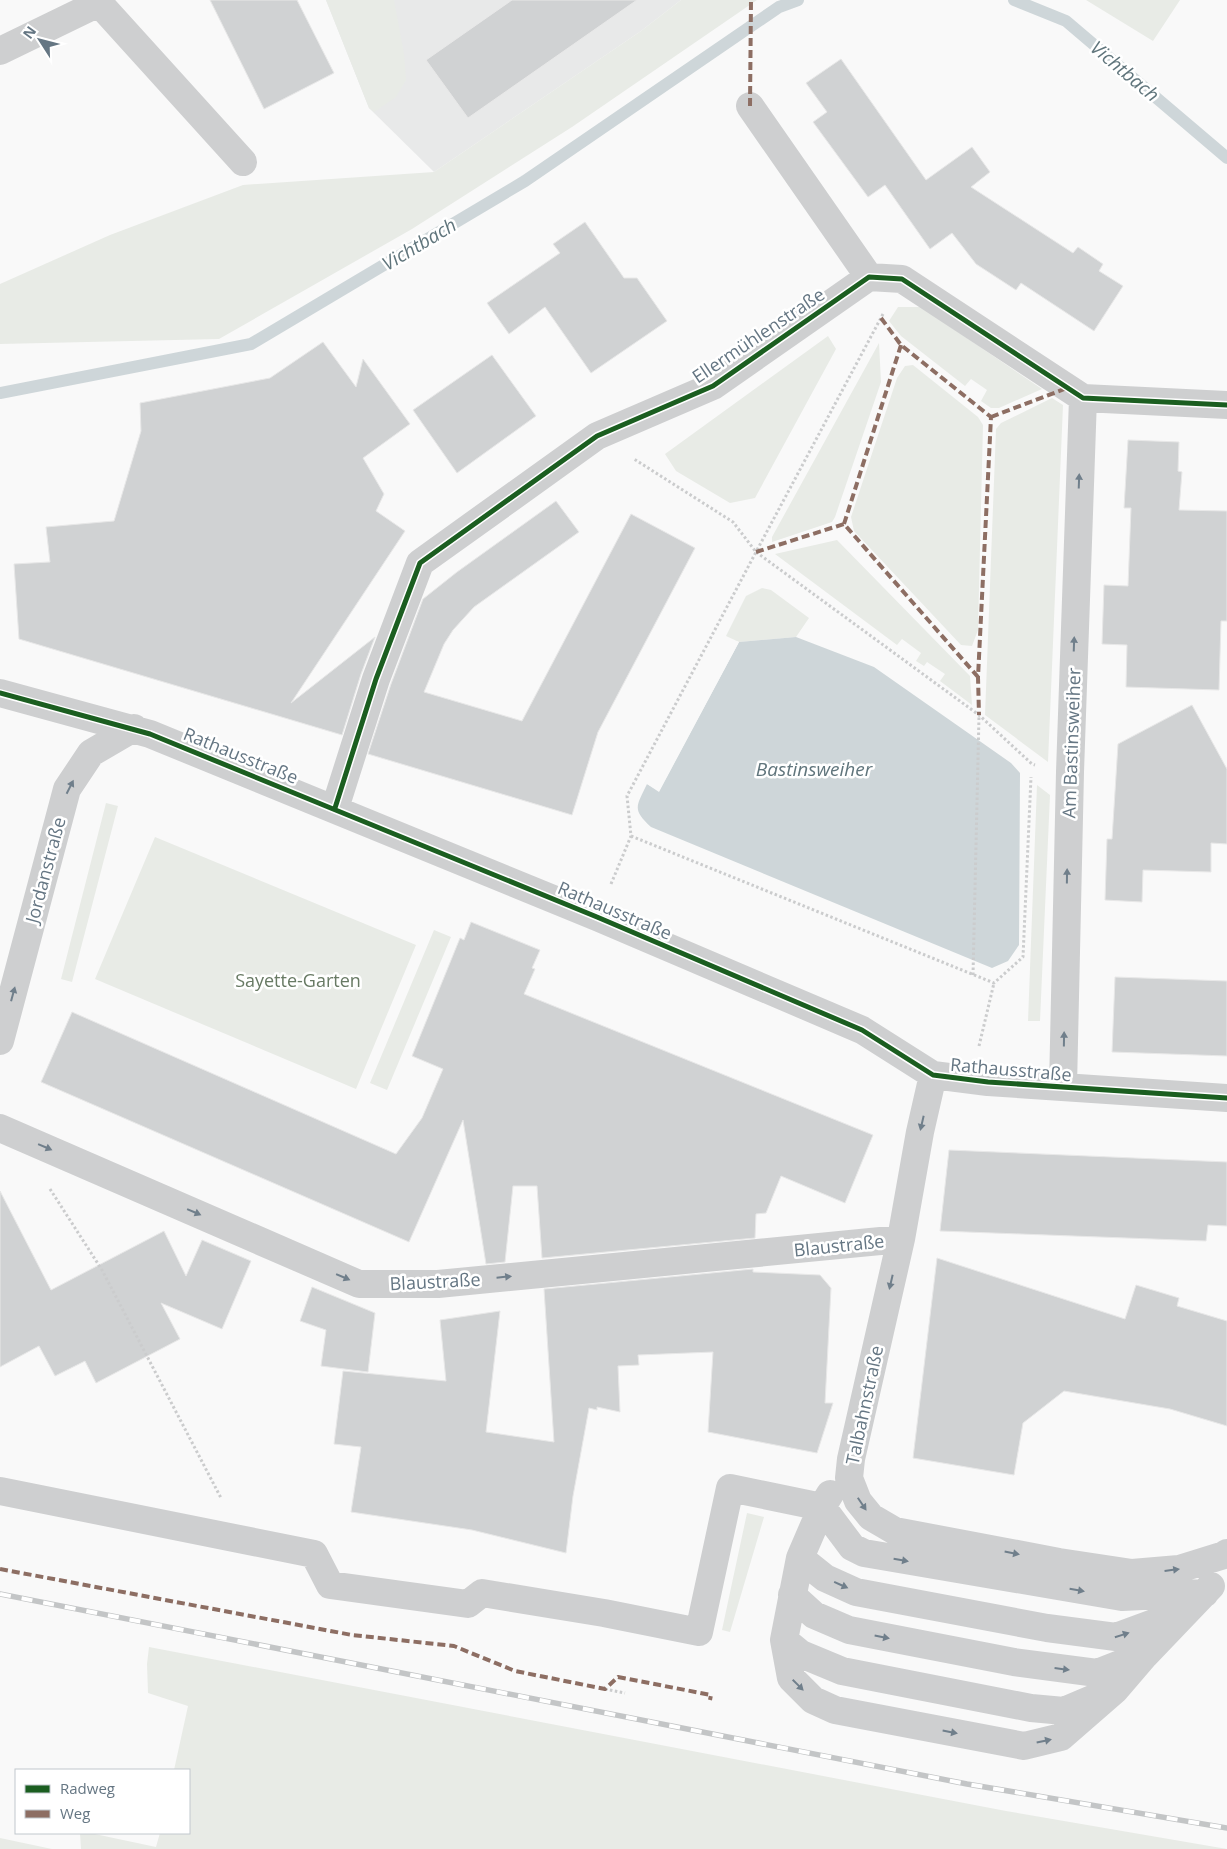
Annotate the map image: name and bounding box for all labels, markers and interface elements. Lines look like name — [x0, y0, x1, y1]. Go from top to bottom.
north arrow — [15, 15, 65, 65]
text: N — [18, 22, 40, 42]
water label: Vichtbach — [1085, 35, 1165, 107]
water label: Vichtbach — [377, 212, 461, 276]
street label: Ellermühlenstraße — [687, 282, 829, 388]
one-way arrow — [1076, 473, 1084, 489]
one-way arrow — [1070, 636, 1078, 652]
street label: Am Bastinsweiher — [1056, 667, 1086, 819]
street label: Rathausstraße — [180, 721, 302, 789]
water label: Bastinsweiher — [756, 756, 874, 782]
one-way arrow — [66, 780, 74, 794]
street label: Jordanstraße — [19, 814, 71, 928]
one-way arrow — [1064, 868, 1072, 884]
street label: Rathausstraße — [554, 875, 676, 945]
park label: Sayette-Garten — [235, 968, 361, 992]
one-way arrow — [9, 986, 17, 1001]
one-way arrow — [1060, 1030, 1068, 1046]
street label: Rathausstraße — [949, 1052, 1073, 1086]
one-way arrow — [918, 1115, 926, 1130]
one-way arrow — [38, 1144, 52, 1152]
one-way arrow — [187, 1208, 202, 1216]
street label: Blaustraße — [793, 1228, 885, 1262]
street label: Blaustraße — [389, 1267, 481, 1295]
one-way arrow — [336, 1273, 350, 1281]
one-way arrow — [496, 1273, 512, 1281]
one-way arrow — [887, 1275, 895, 1290]
street label: Talbahnstraße — [840, 1343, 888, 1467]
one-way arrow — [857, 1497, 867, 1511]
one-way arrow — [1004, 1549, 1019, 1557]
one-way arrow — [894, 1556, 910, 1564]
one-way arrow — [1165, 1566, 1181, 1574]
one-way arrow — [834, 1581, 848, 1589]
one-way arrow — [1070, 1586, 1086, 1594]
one-way arrow — [1115, 1630, 1130, 1638]
one-way arrow — [875, 1633, 891, 1641]
one-way arrow — [1054, 1665, 1070, 1673]
one-way arrow — [792, 1679, 804, 1691]
one-way arrow — [942, 1729, 958, 1737]
one-way arrow — [1037, 1737, 1052, 1745]
legend — [15, 1769, 190, 1834]
text: Radweg — [60, 1778, 115, 1798]
text: Weg — [60, 1803, 90, 1823]

